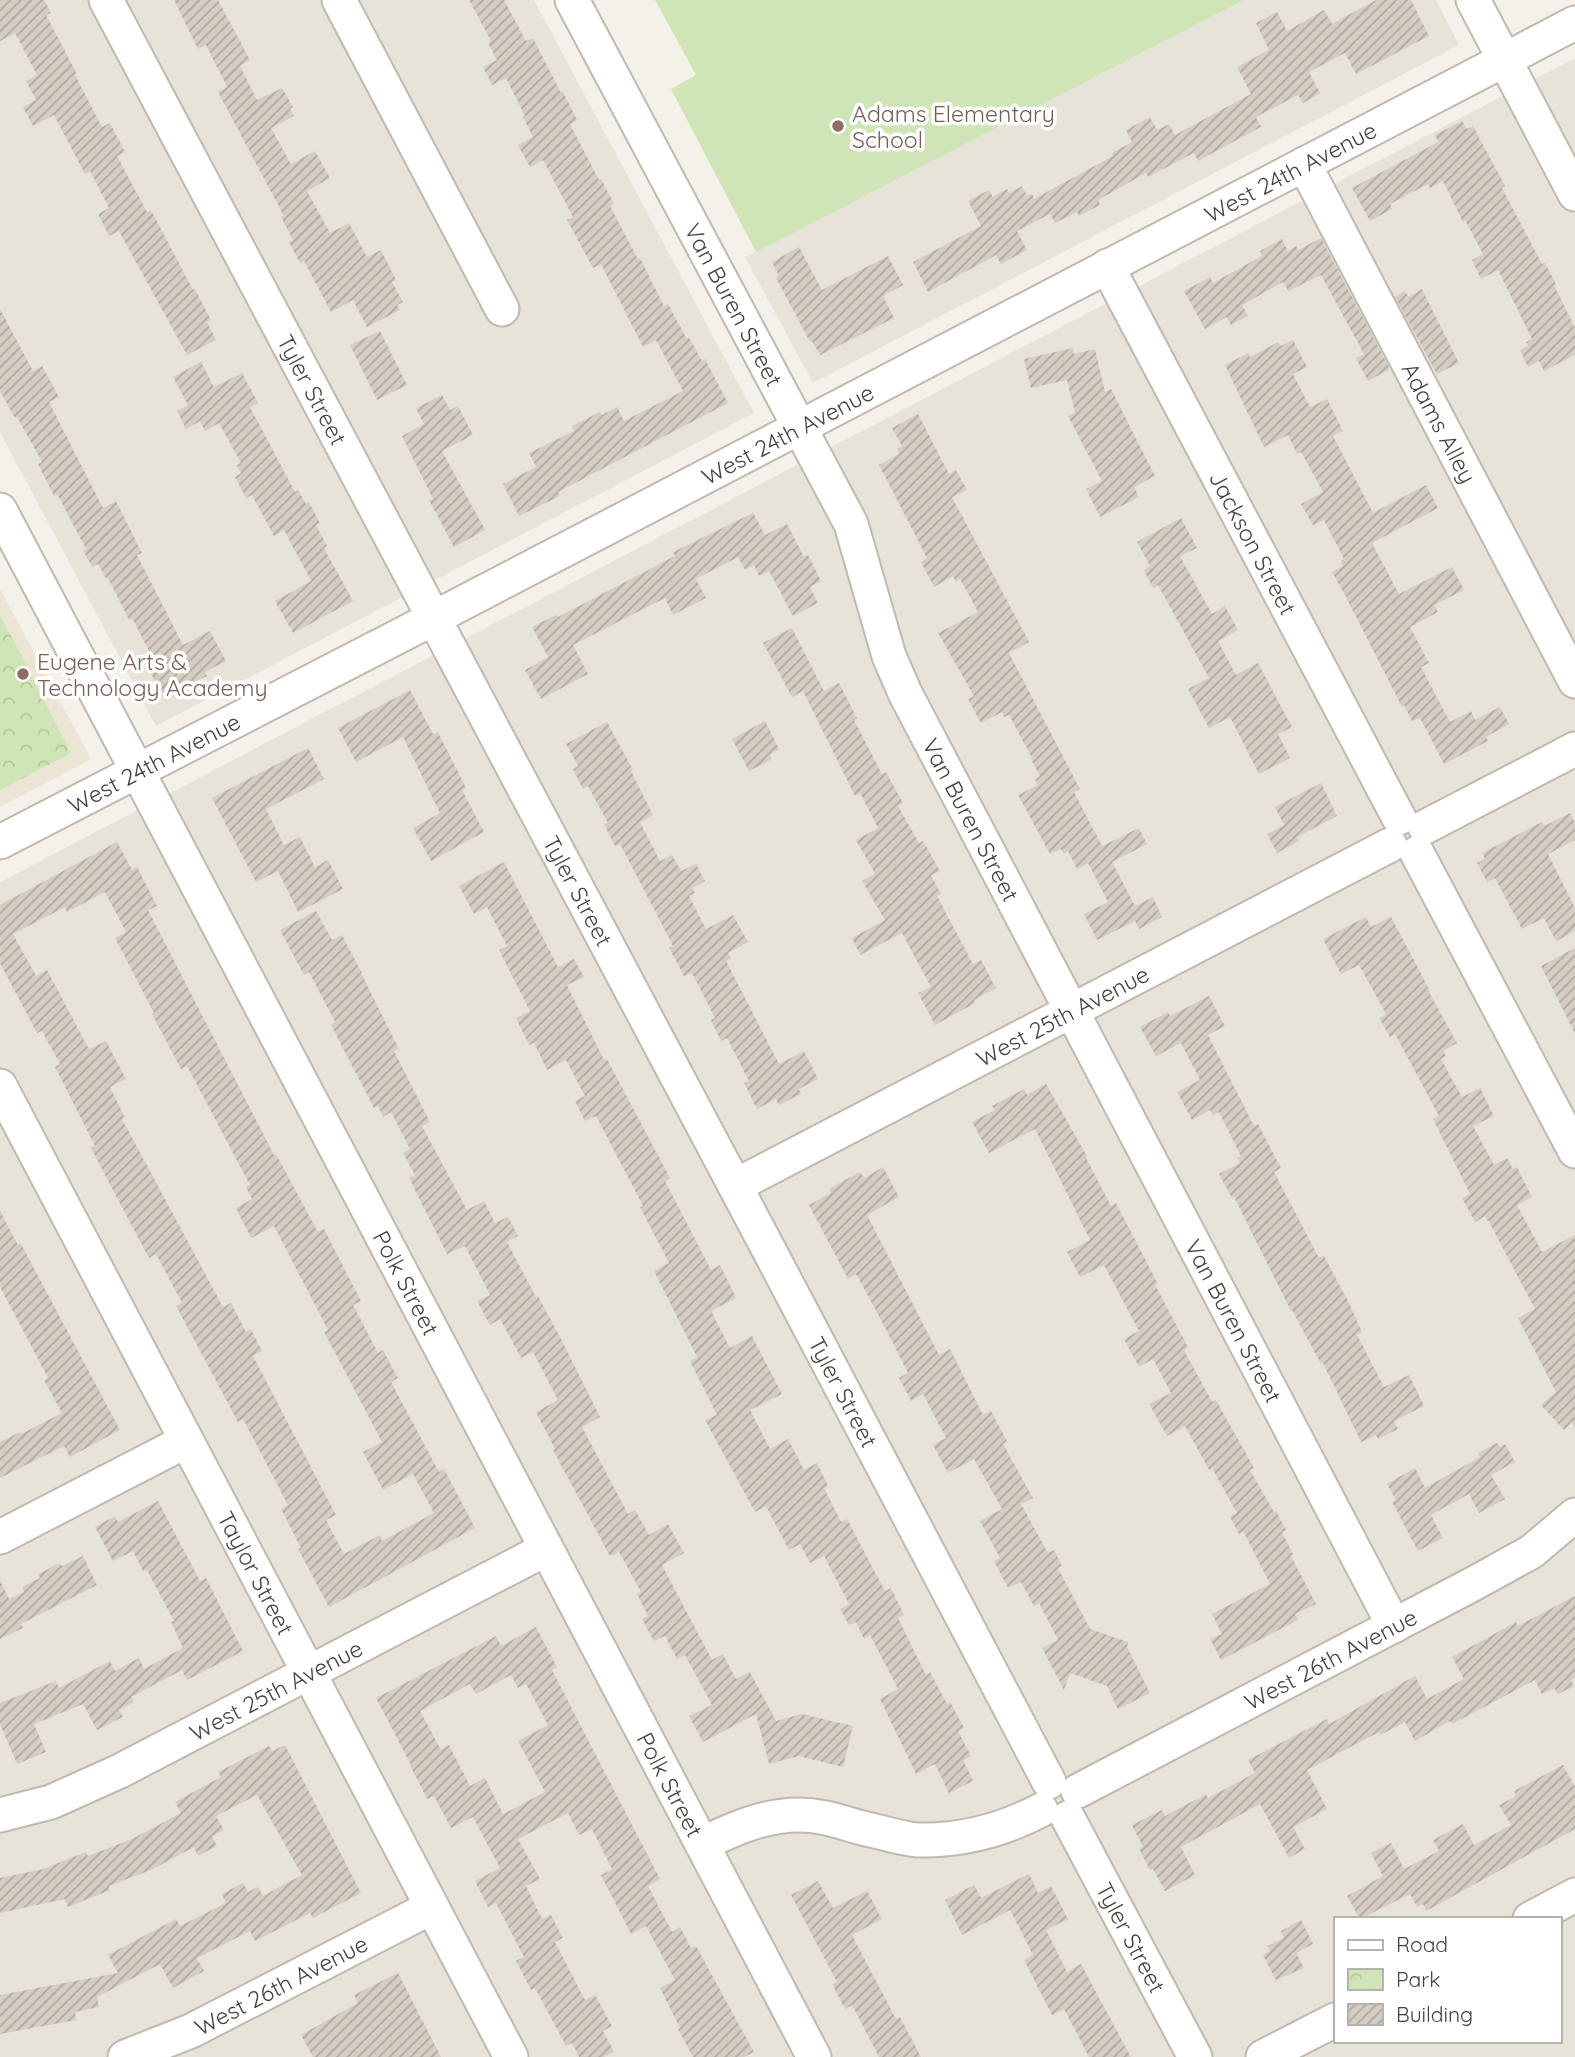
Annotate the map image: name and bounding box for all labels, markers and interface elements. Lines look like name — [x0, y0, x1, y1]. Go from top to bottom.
place label: Adams Elementary School — [852, 99, 1055, 154]
street label: West 24th Avenue — [1199, 115, 1381, 228]
marker: Adams Elementary School — [830, 118, 846, 134]
street label: Van Buren Street — [679, 218, 789, 391]
street label: Tyler Street — [271, 329, 354, 450]
street label: Adams Alley — [1396, 357, 1483, 488]
street label: West 24th Avenue — [696, 377, 878, 491]
street label: Jackson Street — [1203, 466, 1303, 620]
place label: Eugene Arts & Technology Academy — [37, 647, 268, 702]
marker: Eugene Arts & Technology Academy — [15, 666, 31, 682]
street label: West 24th Avenue — [63, 706, 245, 819]
street label: Van Buren Street — [917, 733, 1026, 906]
street label: Tyler Street — [537, 830, 620, 951]
street label: West 25th Avenue — [971, 959, 1154, 1073]
street label: Polk Street — [367, 1225, 446, 1340]
street label: Van Buren Street — [1179, 1234, 1289, 1408]
street label: Tyler Street — [803, 1331, 885, 1452]
street label: Taylor Street — [212, 1506, 301, 1640]
street label: West 26th Avenue — [1239, 1602, 1422, 1716]
street label: West 25th Avenue — [184, 1633, 367, 1747]
street label: Polk Street — [631, 1727, 710, 1842]
street label: Tyler Street — [1090, 1877, 1173, 1998]
legend — [1334, 1917, 1561, 2043]
street label: West 26th Avenue — [189, 1928, 372, 2041]
text: Road — [1396, 1931, 1448, 1957]
text: Park — [1396, 1966, 1440, 1992]
text: Building — [1396, 2001, 1473, 2027]

